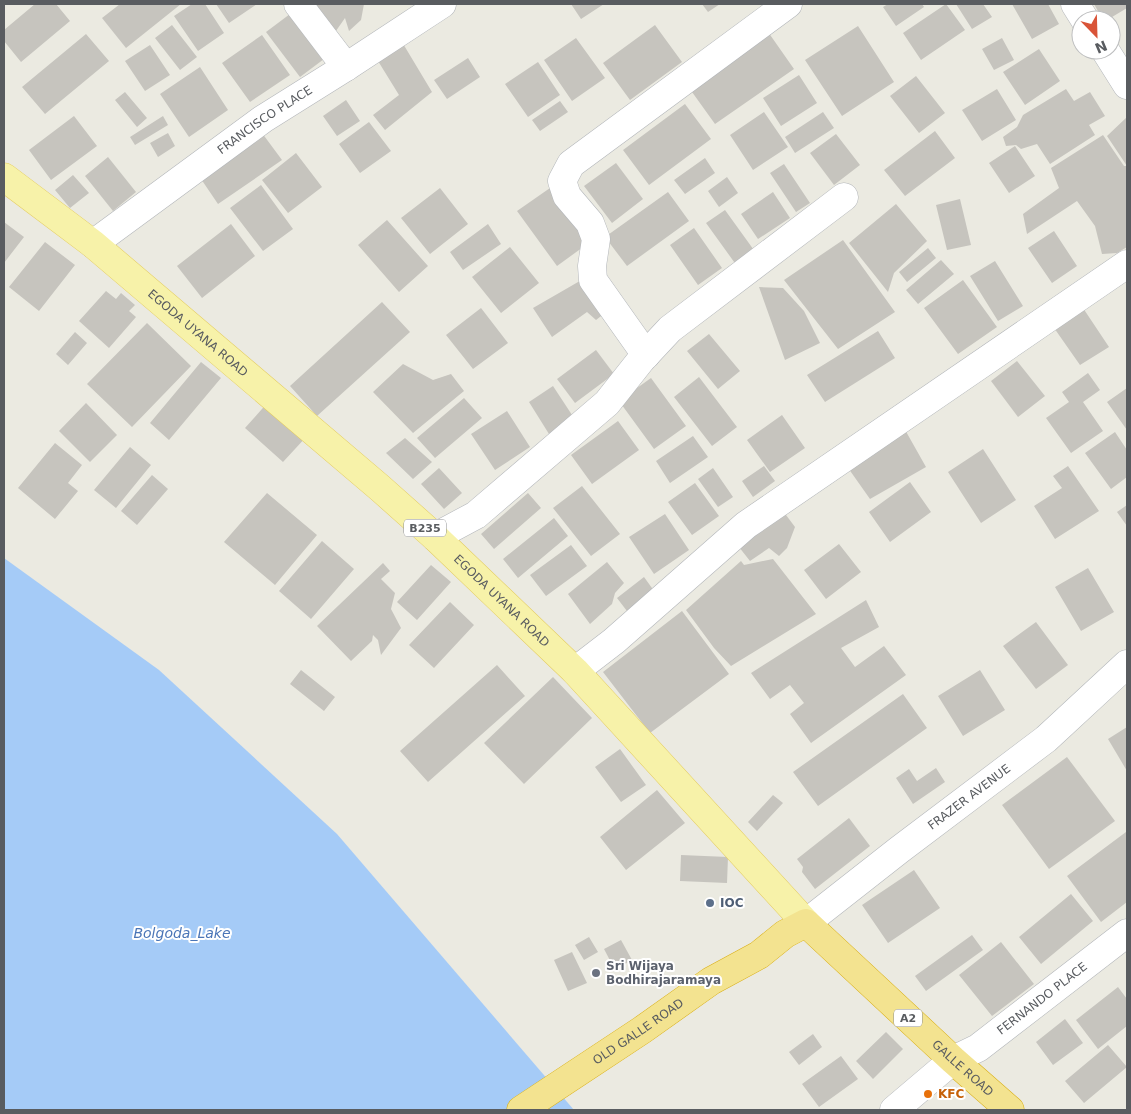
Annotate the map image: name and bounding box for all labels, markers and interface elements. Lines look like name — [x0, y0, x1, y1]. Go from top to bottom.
north arrow — [1071, 10, 1121, 60]
text: N — [1093, 37, 1110, 57]
street label: FRANCISCO PLACE — [215, 83, 315, 157]
street label: EGODA UYANA ROAD — [145, 287, 251, 380]
road number: B235 — [404, 520, 446, 536]
street label: EGODA UYANA ROAD — [451, 552, 552, 650]
street label: FRAZER AVENUE — [925, 762, 1013, 833]
place label: IOC — [720, 896, 744, 910]
marker: IOC — [704, 897, 716, 909]
water label: Bolgoda_Lake — [133, 925, 231, 941]
place label: Sri Wijaya Bodhirajaramaya — [606, 959, 721, 987]
street label: FERNANDO PLACE — [994, 959, 1090, 1038]
marker: Sri Wijaya Bodhirajaramaya — [590, 967, 602, 979]
street label: OLD GALLE ROAD — [590, 996, 686, 1067]
road number: A2 — [894, 1010, 922, 1026]
street label: GALLE ROAD — [929, 1037, 996, 1099]
place label: KFC — [938, 1087, 964, 1101]
marker: KFC — [922, 1088, 934, 1100]

